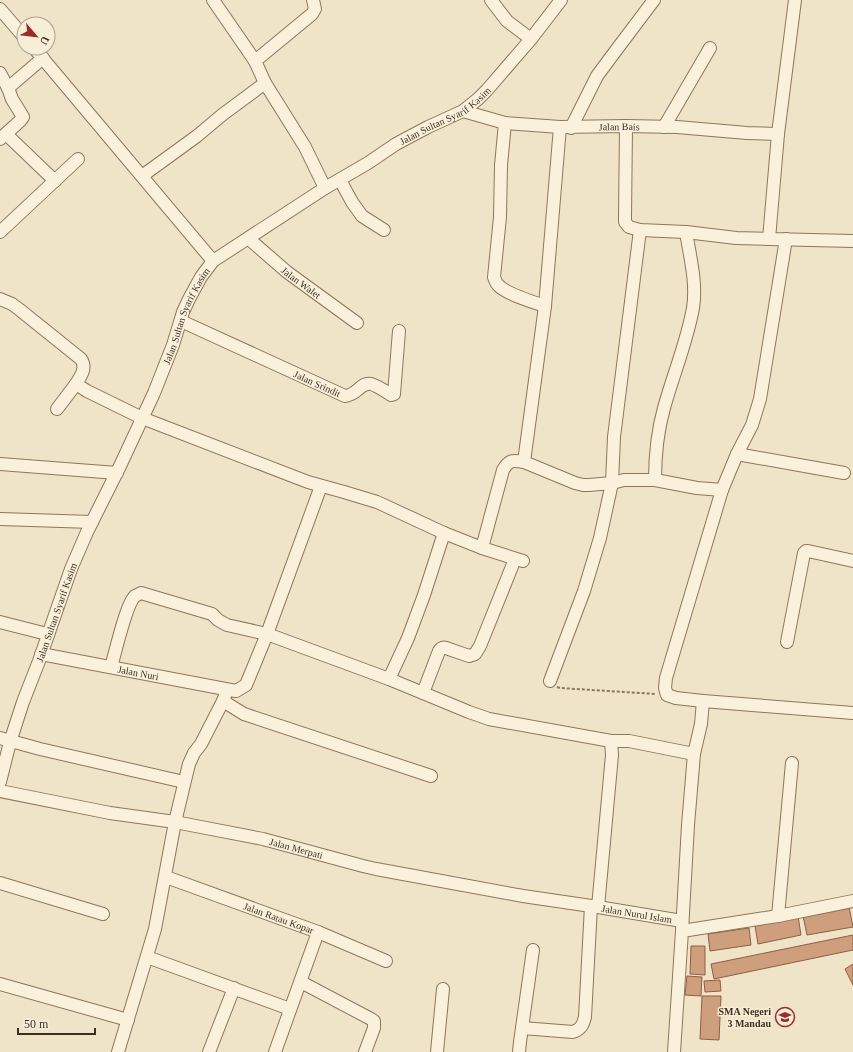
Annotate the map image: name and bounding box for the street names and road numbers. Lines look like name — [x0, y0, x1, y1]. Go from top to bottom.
street label: Jalan Sultan Syarif Kasim — [398, 84, 493, 147]
street label: Jalan Bais — [599, 120, 640, 132]
street label: Jalan Walet — [279, 264, 323, 301]
street label: Jalan Sultan Syarif Kasim — [160, 265, 212, 366]
street label: Jalan Srindit — [292, 368, 343, 399]
street label: Jalan Sultan Syarif Kasim — [34, 561, 79, 663]
street label: Jalan Nuri — [117, 663, 160, 682]
street label: Jalan Merpati — [268, 836, 324, 861]
street label: Jalan Ratau Kopar — [242, 900, 316, 936]
street label: Jalan Nurul Islam — [601, 902, 673, 925]

